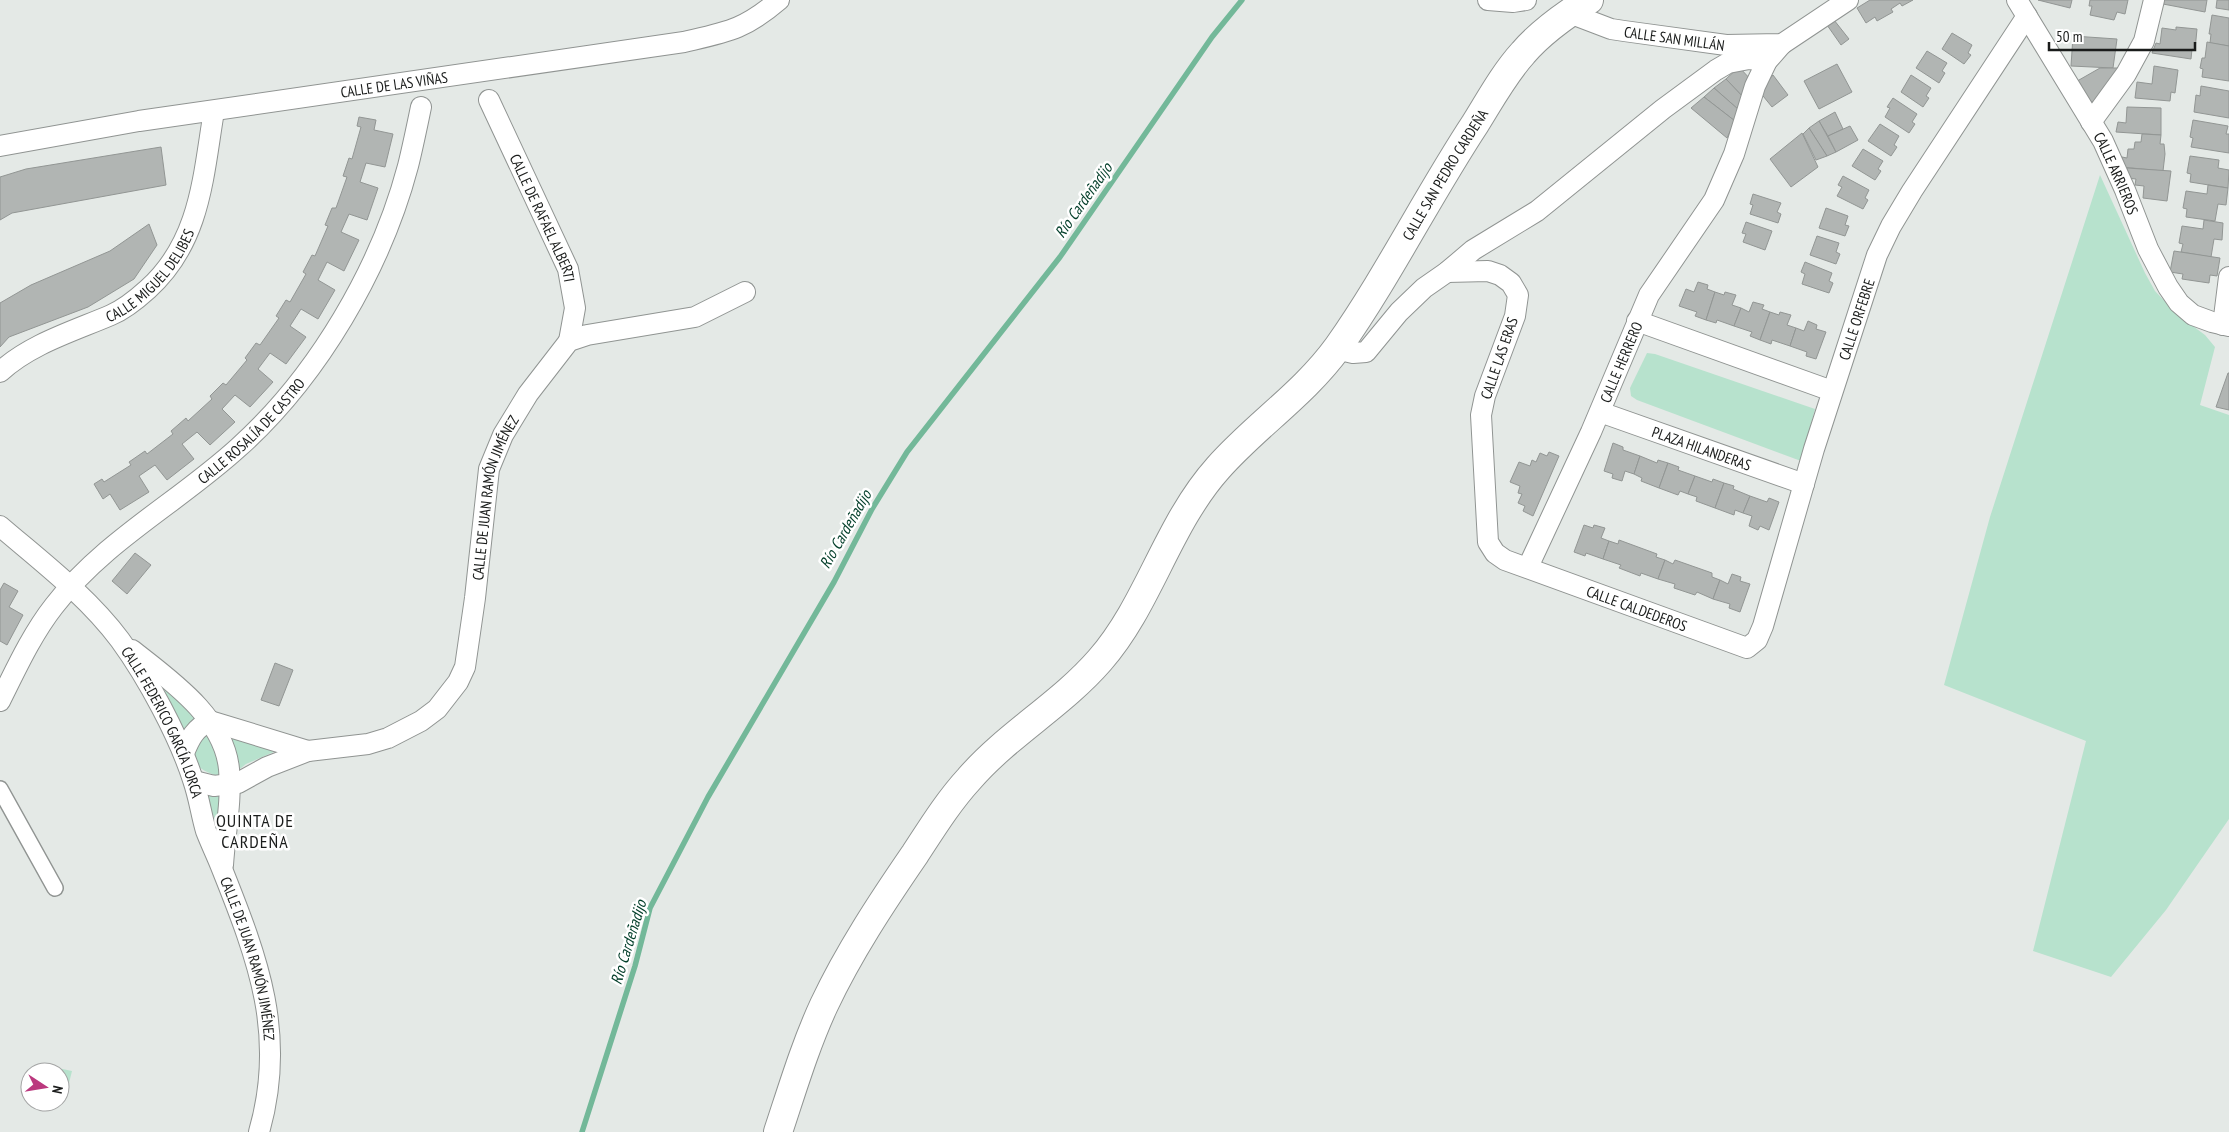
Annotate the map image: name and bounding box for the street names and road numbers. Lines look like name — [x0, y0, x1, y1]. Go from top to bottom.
street label: CALLE SAN MILLÁN — [1623, 22, 1726, 54]
street label: CALLE DE LAS VIÑAS — [339, 67, 449, 101]
street label: CALLE SAN PEDRO CARDEÑA — [1398, 105, 1492, 243]
street label: CALLE ARRIEROS — [2090, 128, 2143, 217]
street label: CALLE DE RAFAEL ALBERTI — [506, 151, 580, 283]
street label: CALLE MIGUEL DELIBES — [103, 226, 198, 326]
street label: CALLE ORFEBRE — [1834, 276, 1878, 362]
street label: CALLE LAS ERAS — [1476, 314, 1522, 402]
street label: CALLE HERRERO — [1595, 319, 1646, 405]
street label: CALLE ROSALÍA DE CASTRO — [194, 374, 308, 488]
street label: CALLE DE JUAN RAMÓN JIMÉNEZ — [467, 411, 523, 581]
street label: PLAZA HILANDERAS — [1650, 422, 1754, 474]
street label: CALLE CALDEDEROS — [1584, 581, 1690, 635]
street label: CALLE FEDERICO GARCÍA LORCA — [118, 642, 207, 801]
street label: CALLE DE JUAN RAMÓN JIMÉNEZ — [216, 874, 279, 1042]

